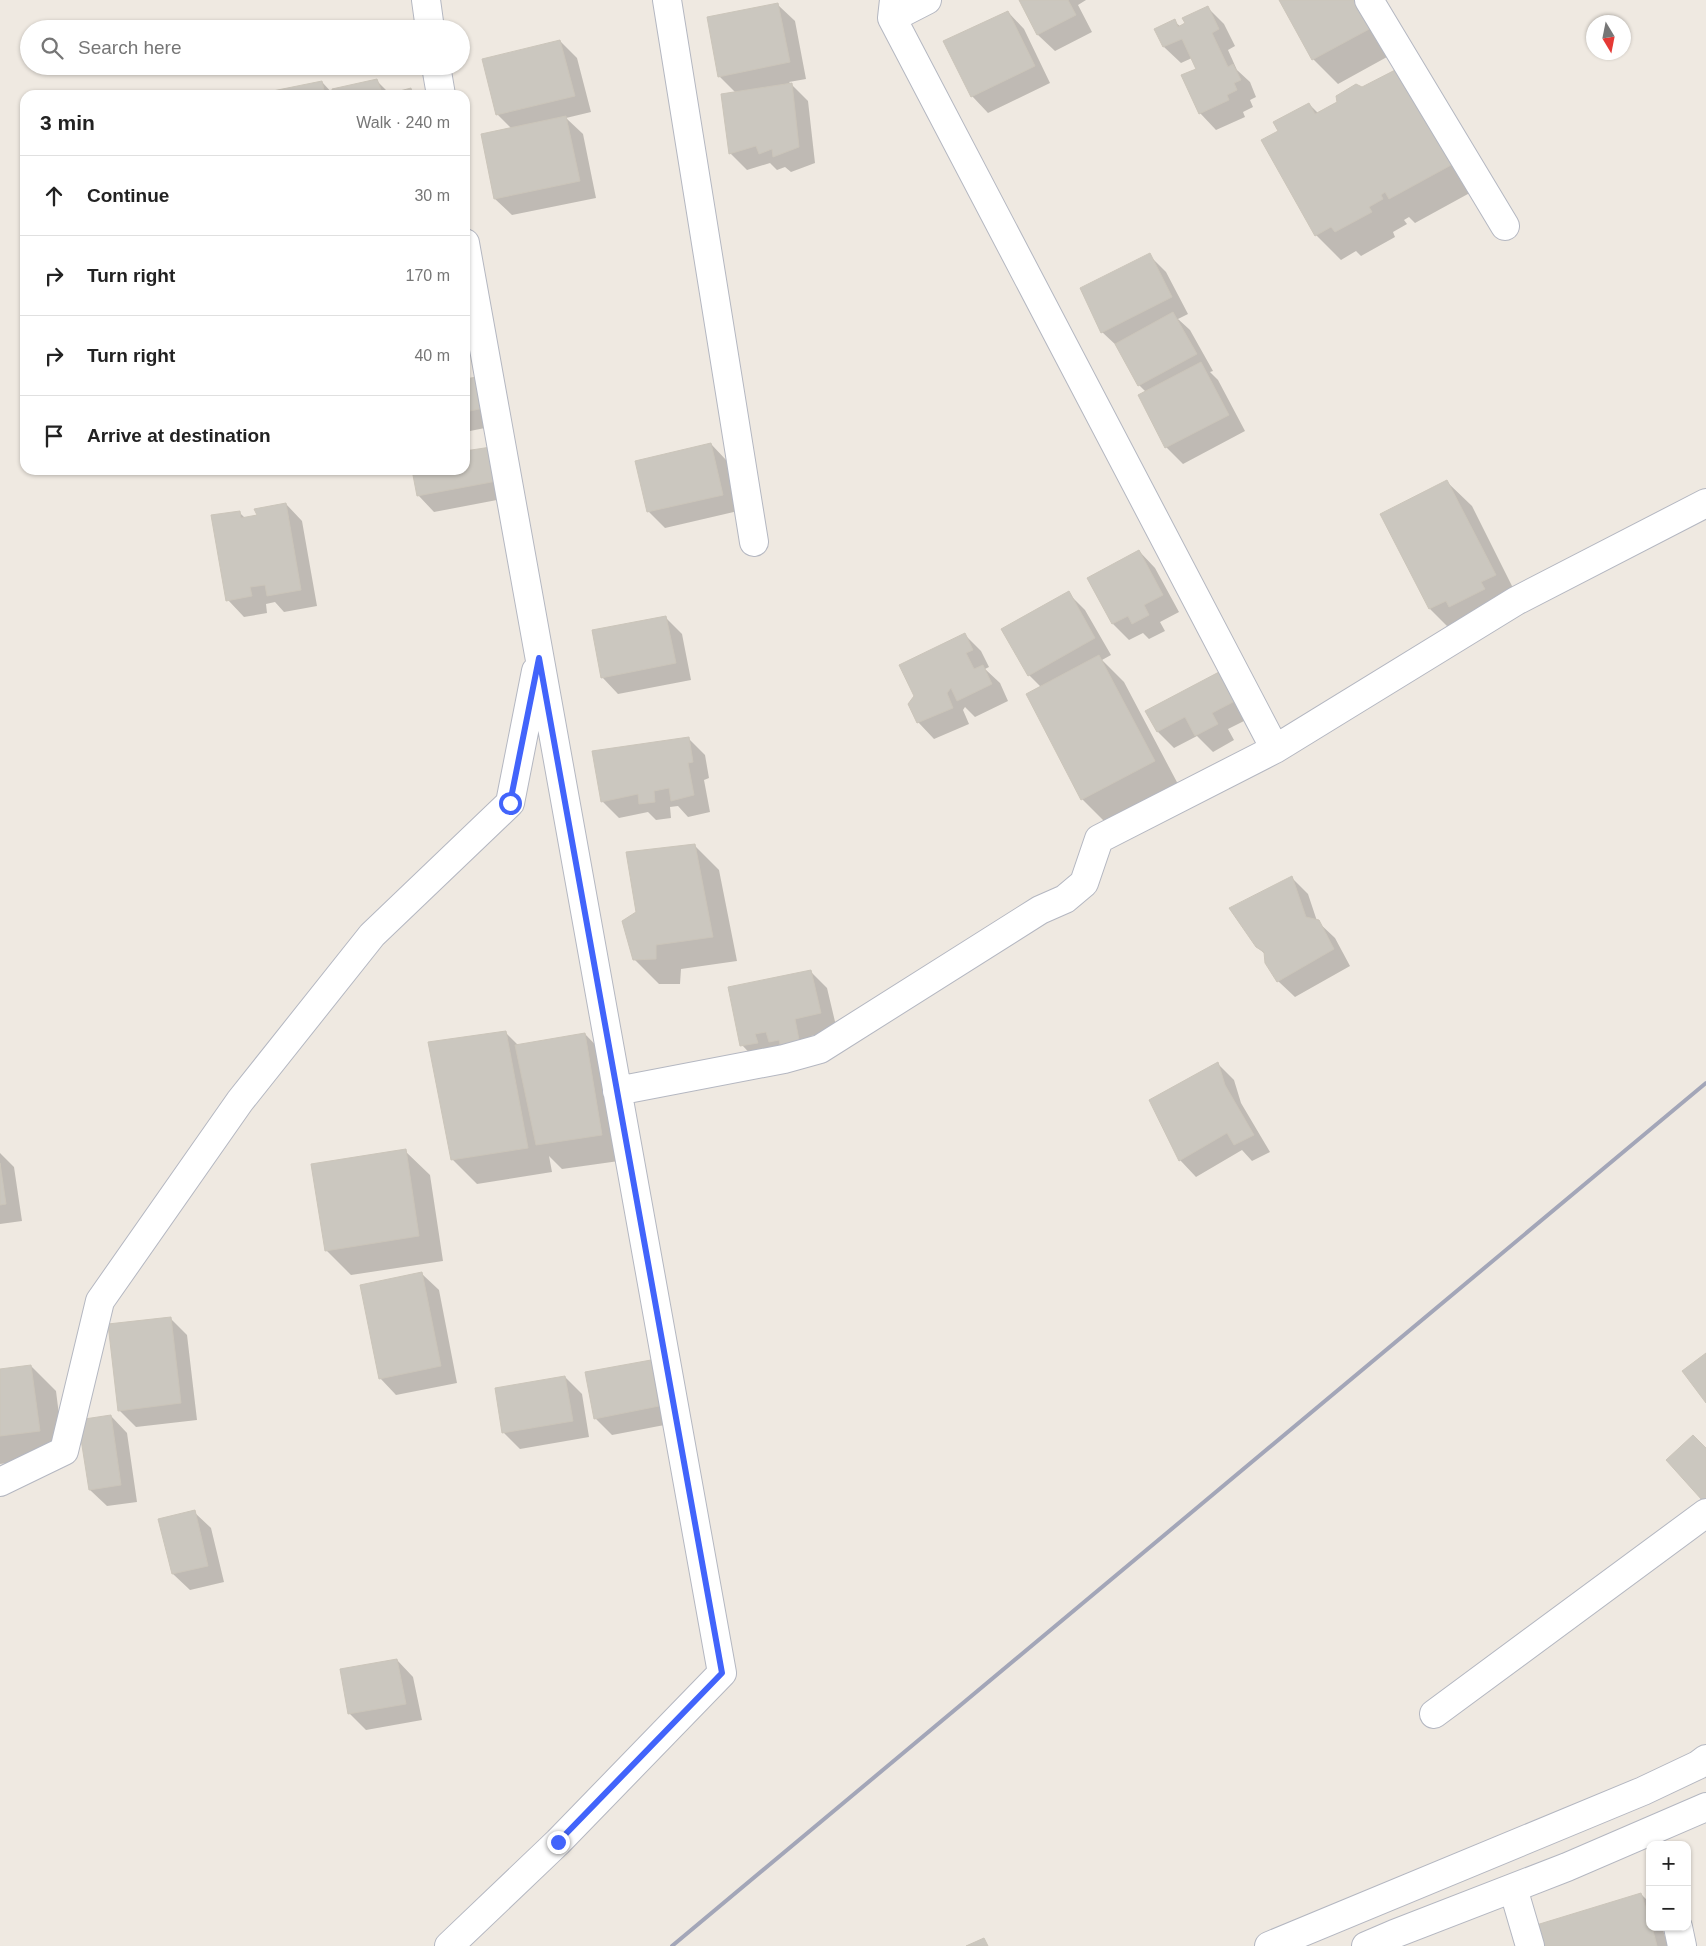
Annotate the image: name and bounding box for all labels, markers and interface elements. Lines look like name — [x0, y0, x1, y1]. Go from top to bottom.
north arrow — [1586, 15, 1631, 60]
search box — [20, 20, 470, 75]
icon: search — [38, 34, 66, 62]
text: Search here — [78, 37, 182, 58]
text: 3 min — [40, 111, 95, 134]
text: Walk · 240 m — [356, 114, 450, 131]
icon: ahead — [40, 182, 68, 210]
text: Continue — [87, 185, 169, 206]
text: 30 m — [414, 187, 450, 204]
icon: right — [40, 262, 68, 290]
text: Turn right — [87, 265, 175, 286]
text: 170 m — [406, 267, 450, 284]
icon: right — [40, 342, 68, 370]
text: Turn right — [87, 345, 175, 366]
text: 40 m — [414, 347, 450, 364]
icon: arrive — [40, 422, 68, 450]
text: Arrive at destination — [87, 425, 271, 446]
route start — [499, 792, 522, 815]
route end — [547, 1831, 570, 1854]
map controls — [1646, 1841, 1691, 1931]
button: + — [1646, 1841, 1691, 1886]
button: − — [1646, 1886, 1691, 1931]

